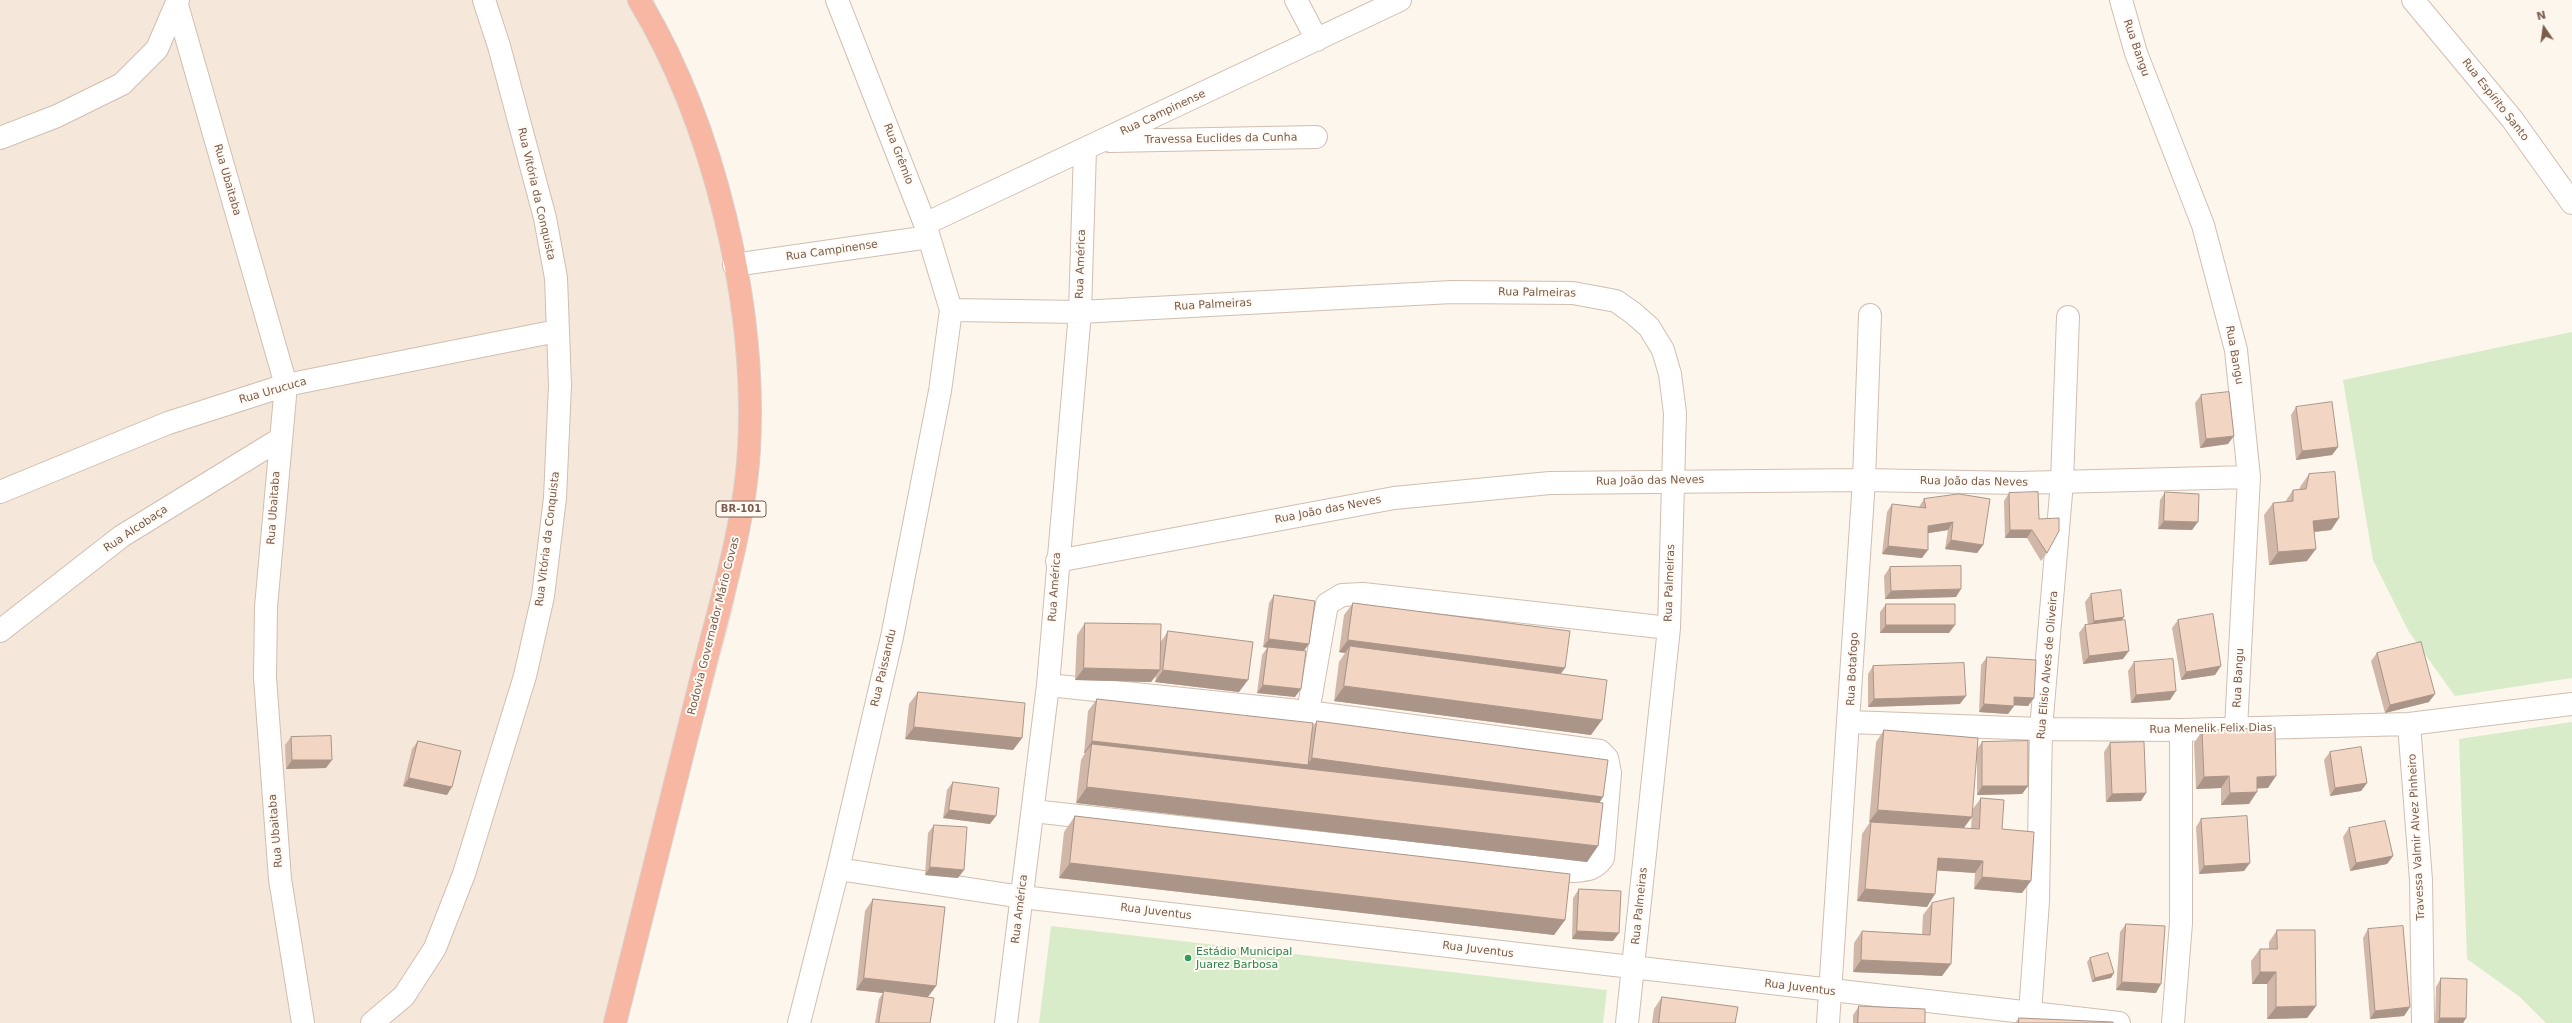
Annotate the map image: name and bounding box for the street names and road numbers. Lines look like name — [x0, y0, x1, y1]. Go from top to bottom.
street label: Rua Bangu — [2120, 18, 2152, 78]
street label: Rua Espírito Santo — [2459, 56, 2531, 144]
street label: Rua Campinense — [1118, 87, 1208, 139]
street label: Rua Grêmio — [880, 122, 916, 186]
street label: Rua Vitória da Conquista — [514, 126, 558, 262]
street label: Travessa Euclides da Cunha — [1144, 131, 1298, 147]
street label: Rua Ubaitaba — [210, 143, 244, 217]
street label: Rua América — [1073, 229, 1089, 299]
street label: Rua Campinense — [785, 238, 879, 264]
street label: Rua Palmeiras — [1498, 286, 1576, 300]
street label: Rua Palmeiras — [1174, 296, 1252, 314]
street label: Rua Bangu — [2222, 325, 2246, 385]
street label: Rua Urucuca — [238, 375, 308, 407]
street label: Rua Ubaitaba — [265, 471, 283, 545]
street label: Rua Vitória da Conquista — [533, 471, 563, 607]
street label: Rua João das Neves — [1596, 473, 1704, 489]
street label: Rua João das Neves — [1920, 474, 2028, 490]
street label: Rua João das Neves — [1274, 493, 1382, 527]
road number: BR-101 — [716, 501, 766, 517]
street label: Rua Alcobaça — [102, 503, 170, 555]
street label: Rodovia Governador Mário Covas — [685, 536, 743, 716]
street label: Rua Palmeiras — [1662, 544, 1678, 622]
street label: Rua América — [1046, 552, 1064, 622]
street label: Rua Elisio Alves de Oliveira — [2035, 590, 2061, 740]
street label: Rua Paissandu — [869, 628, 899, 708]
street label: Rua Botafogo — [1844, 632, 1862, 706]
street label: Rua Bangu — [2231, 648, 2247, 708]
street label: Rua Menelik Felix Dias — [2149, 721, 2273, 737]
street label: Travessa Valmir Alvez Pinheiro — [2406, 753, 2428, 921]
street label: Rua Ubaitaba — [266, 794, 286, 868]
street label: Rua Palmeiras — [1629, 867, 1651, 945]
street label: Rua América — [1009, 874, 1031, 944]
street label: Rua Juventus — [1120, 901, 1192, 923]
street label: Rua Juventus — [1442, 939, 1514, 961]
street label: Rua Juventus — [1764, 977, 1836, 999]

